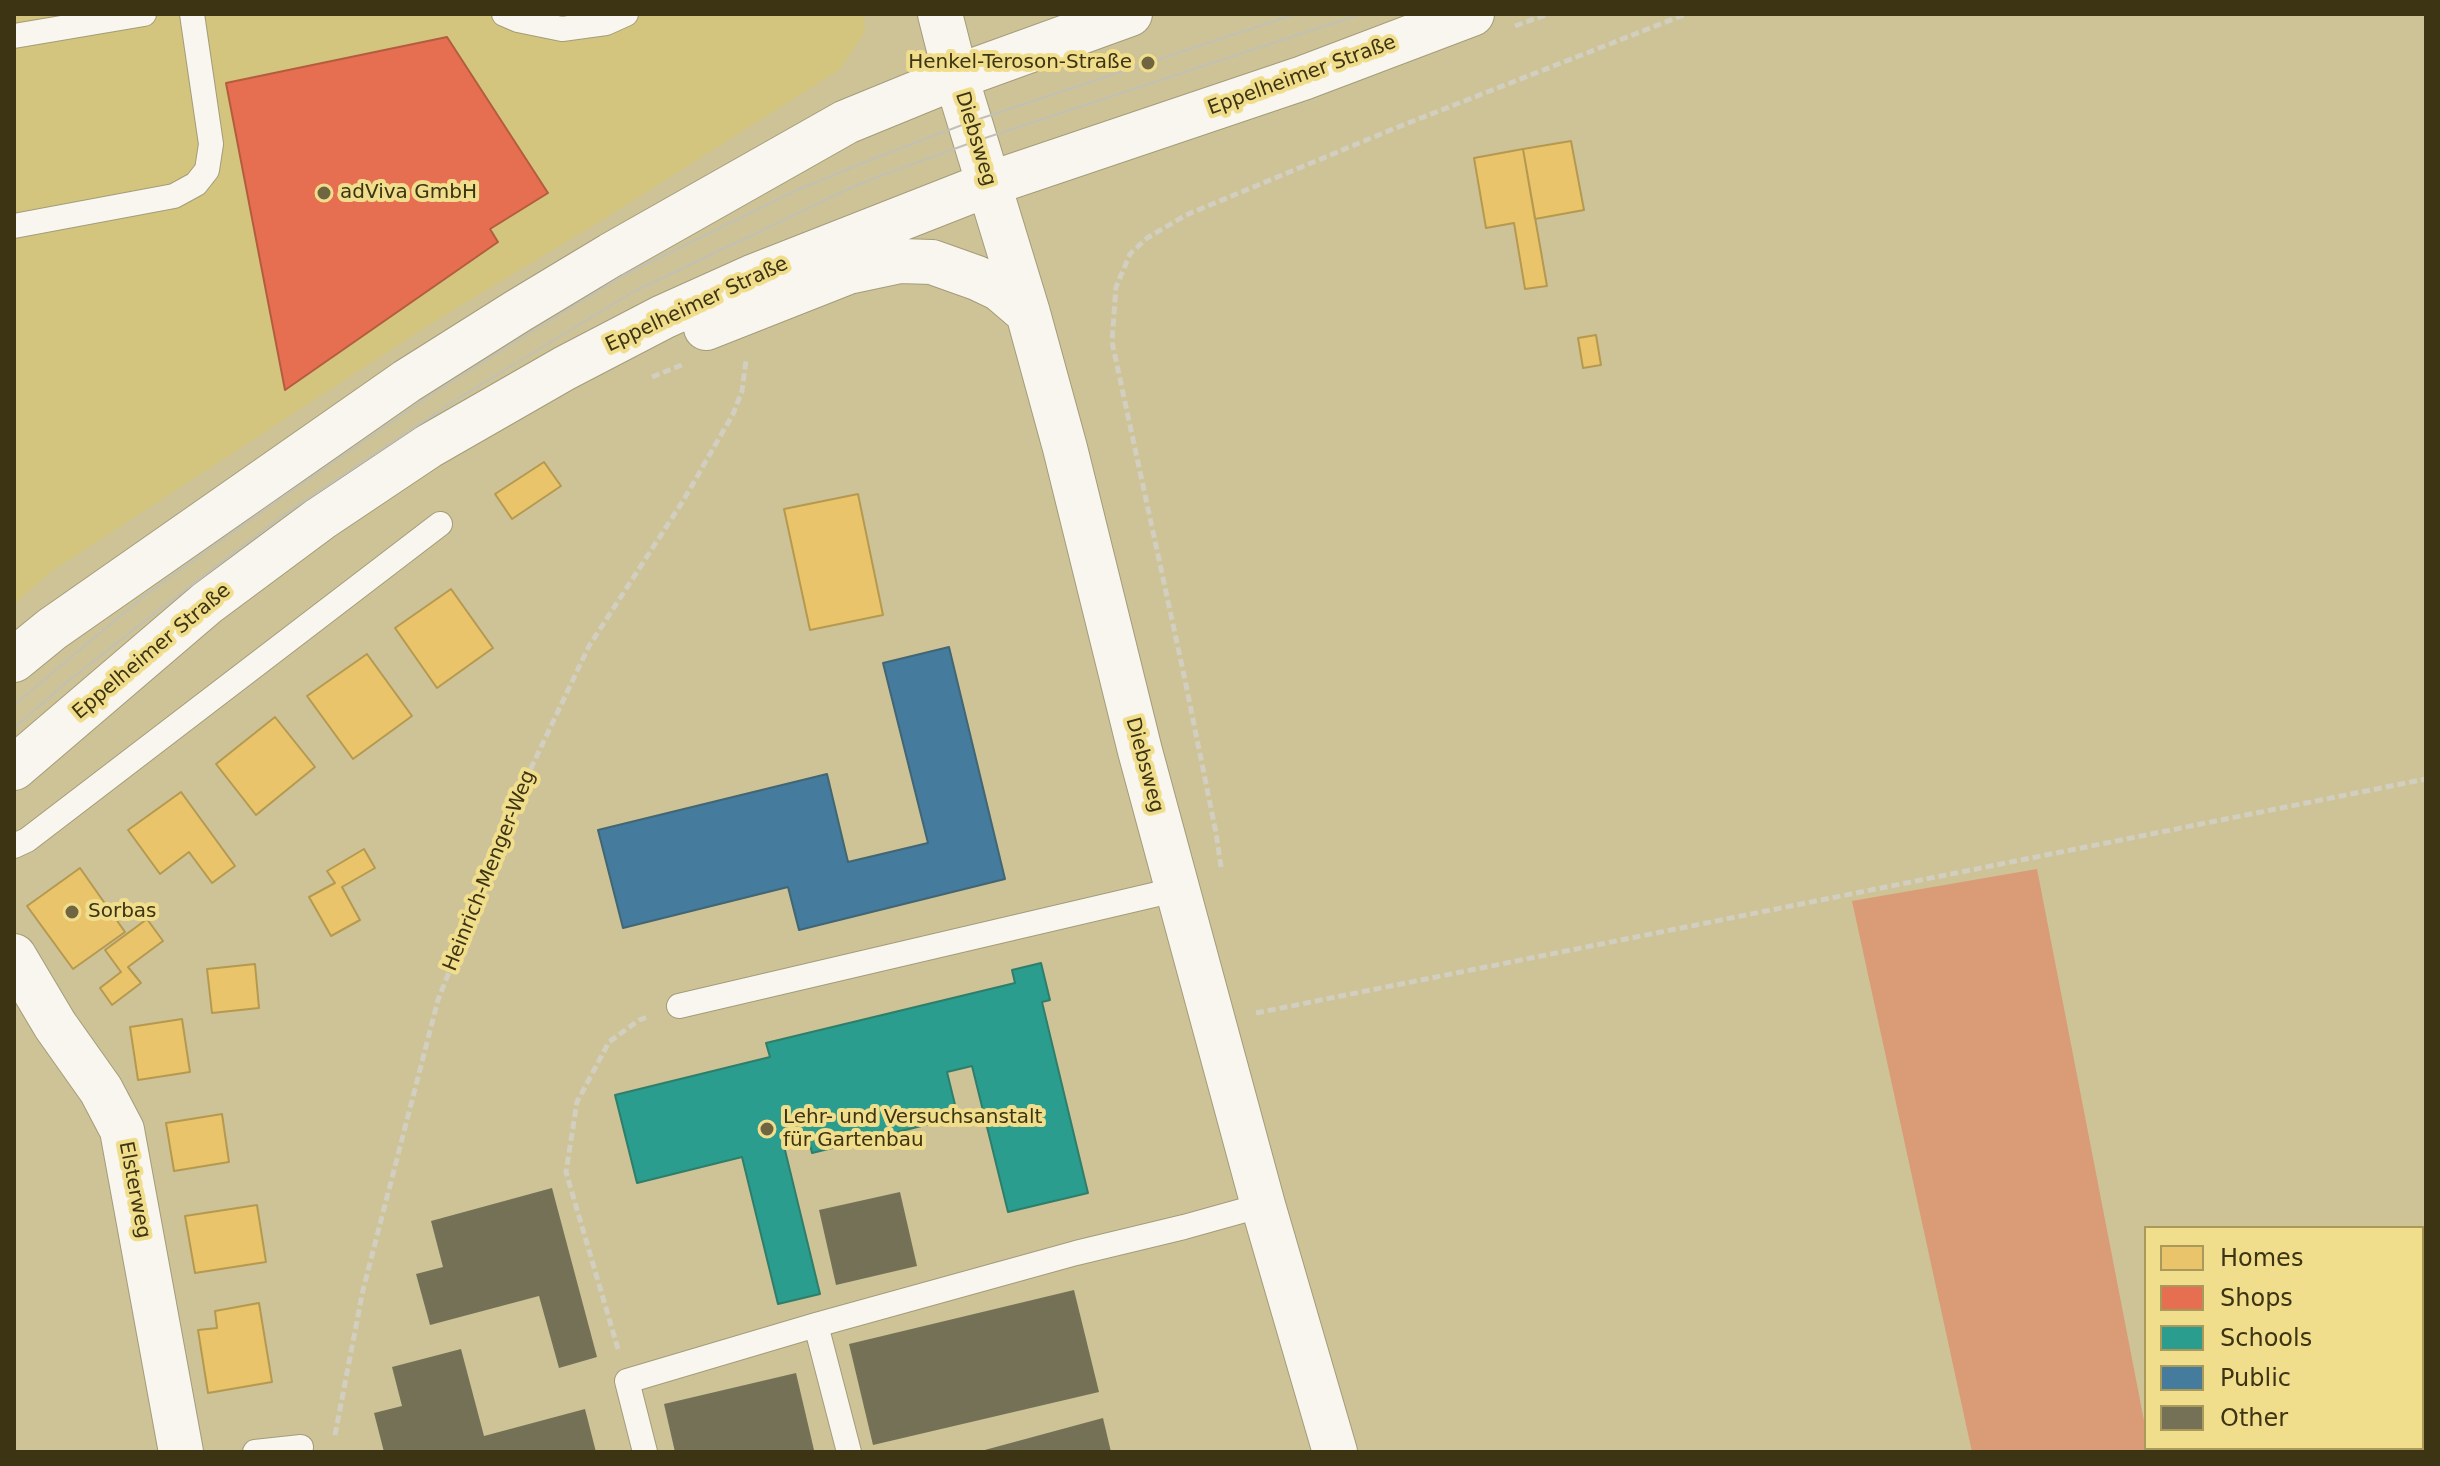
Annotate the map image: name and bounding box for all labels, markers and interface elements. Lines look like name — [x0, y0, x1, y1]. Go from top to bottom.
street label: Eppelheimer Straße — [1205, 31, 1399, 121]
place label: Henkel-Teroson-Straße — [908, 51, 1132, 75]
marker: Henkel-Teroson-Straße — [1139, 54, 1157, 72]
street label: Diebsweg — [949, 89, 1001, 189]
place label: adViva GmbH — [340, 181, 477, 205]
marker: adViva GmbH — [315, 184, 333, 202]
street label: Eppelheimer Straße — [602, 252, 792, 358]
street label: Eppelheimer Straße — [68, 579, 236, 725]
street label: Diebsweg — [1120, 715, 1168, 815]
street label: Heinrich-Menger-Weg — [439, 767, 541, 975]
place label: Sorbas — [88, 900, 157, 924]
marker: Sorbas — [63, 903, 81, 921]
place label: Lehr- und Versuchsanstalt für Gartenbau — [783, 1106, 1042, 1153]
marker: Lehr- und Versuchsanstalt für Gartenbau — [758, 1120, 776, 1138]
street label: Elsterweg — [113, 1139, 155, 1241]
legend — [2144, 1226, 2424, 1450]
text: Homes — [2220, 1244, 2303, 1272]
text: Shops — [2220, 1284, 2293, 1312]
text: Schools — [2220, 1324, 2312, 1352]
text: Public — [2220, 1364, 2291, 1392]
text: Other — [2220, 1404, 2288, 1432]

